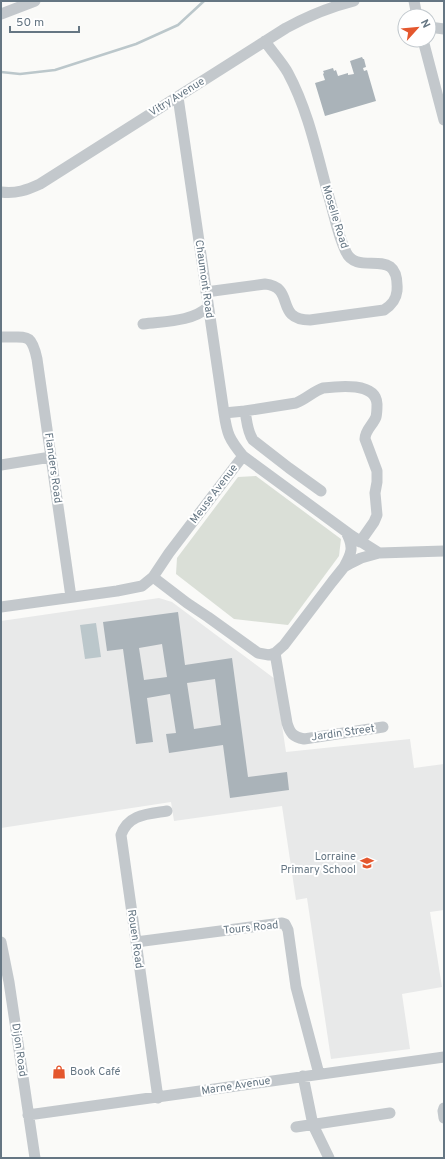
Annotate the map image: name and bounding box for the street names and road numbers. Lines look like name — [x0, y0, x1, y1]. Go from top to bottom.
street label: Vitry Avenue — [147, 74, 207, 120]
street label: Moselle Road — [319, 184, 351, 250]
street label: Chaumont Road — [192, 239, 216, 319]
street label: Flanders Road — [41, 432, 65, 504]
street label: Meuse Avenue — [187, 461, 241, 527]
street label: Jardin Street — [310, 722, 376, 744]
street label: Rouen Road — [124, 909, 146, 969]
street label: Tours Road — [223, 918, 279, 938]
street label: Dijon Road — [8, 1022, 30, 1078]
street label: Marne Avenue — [200, 1074, 272, 1098]

